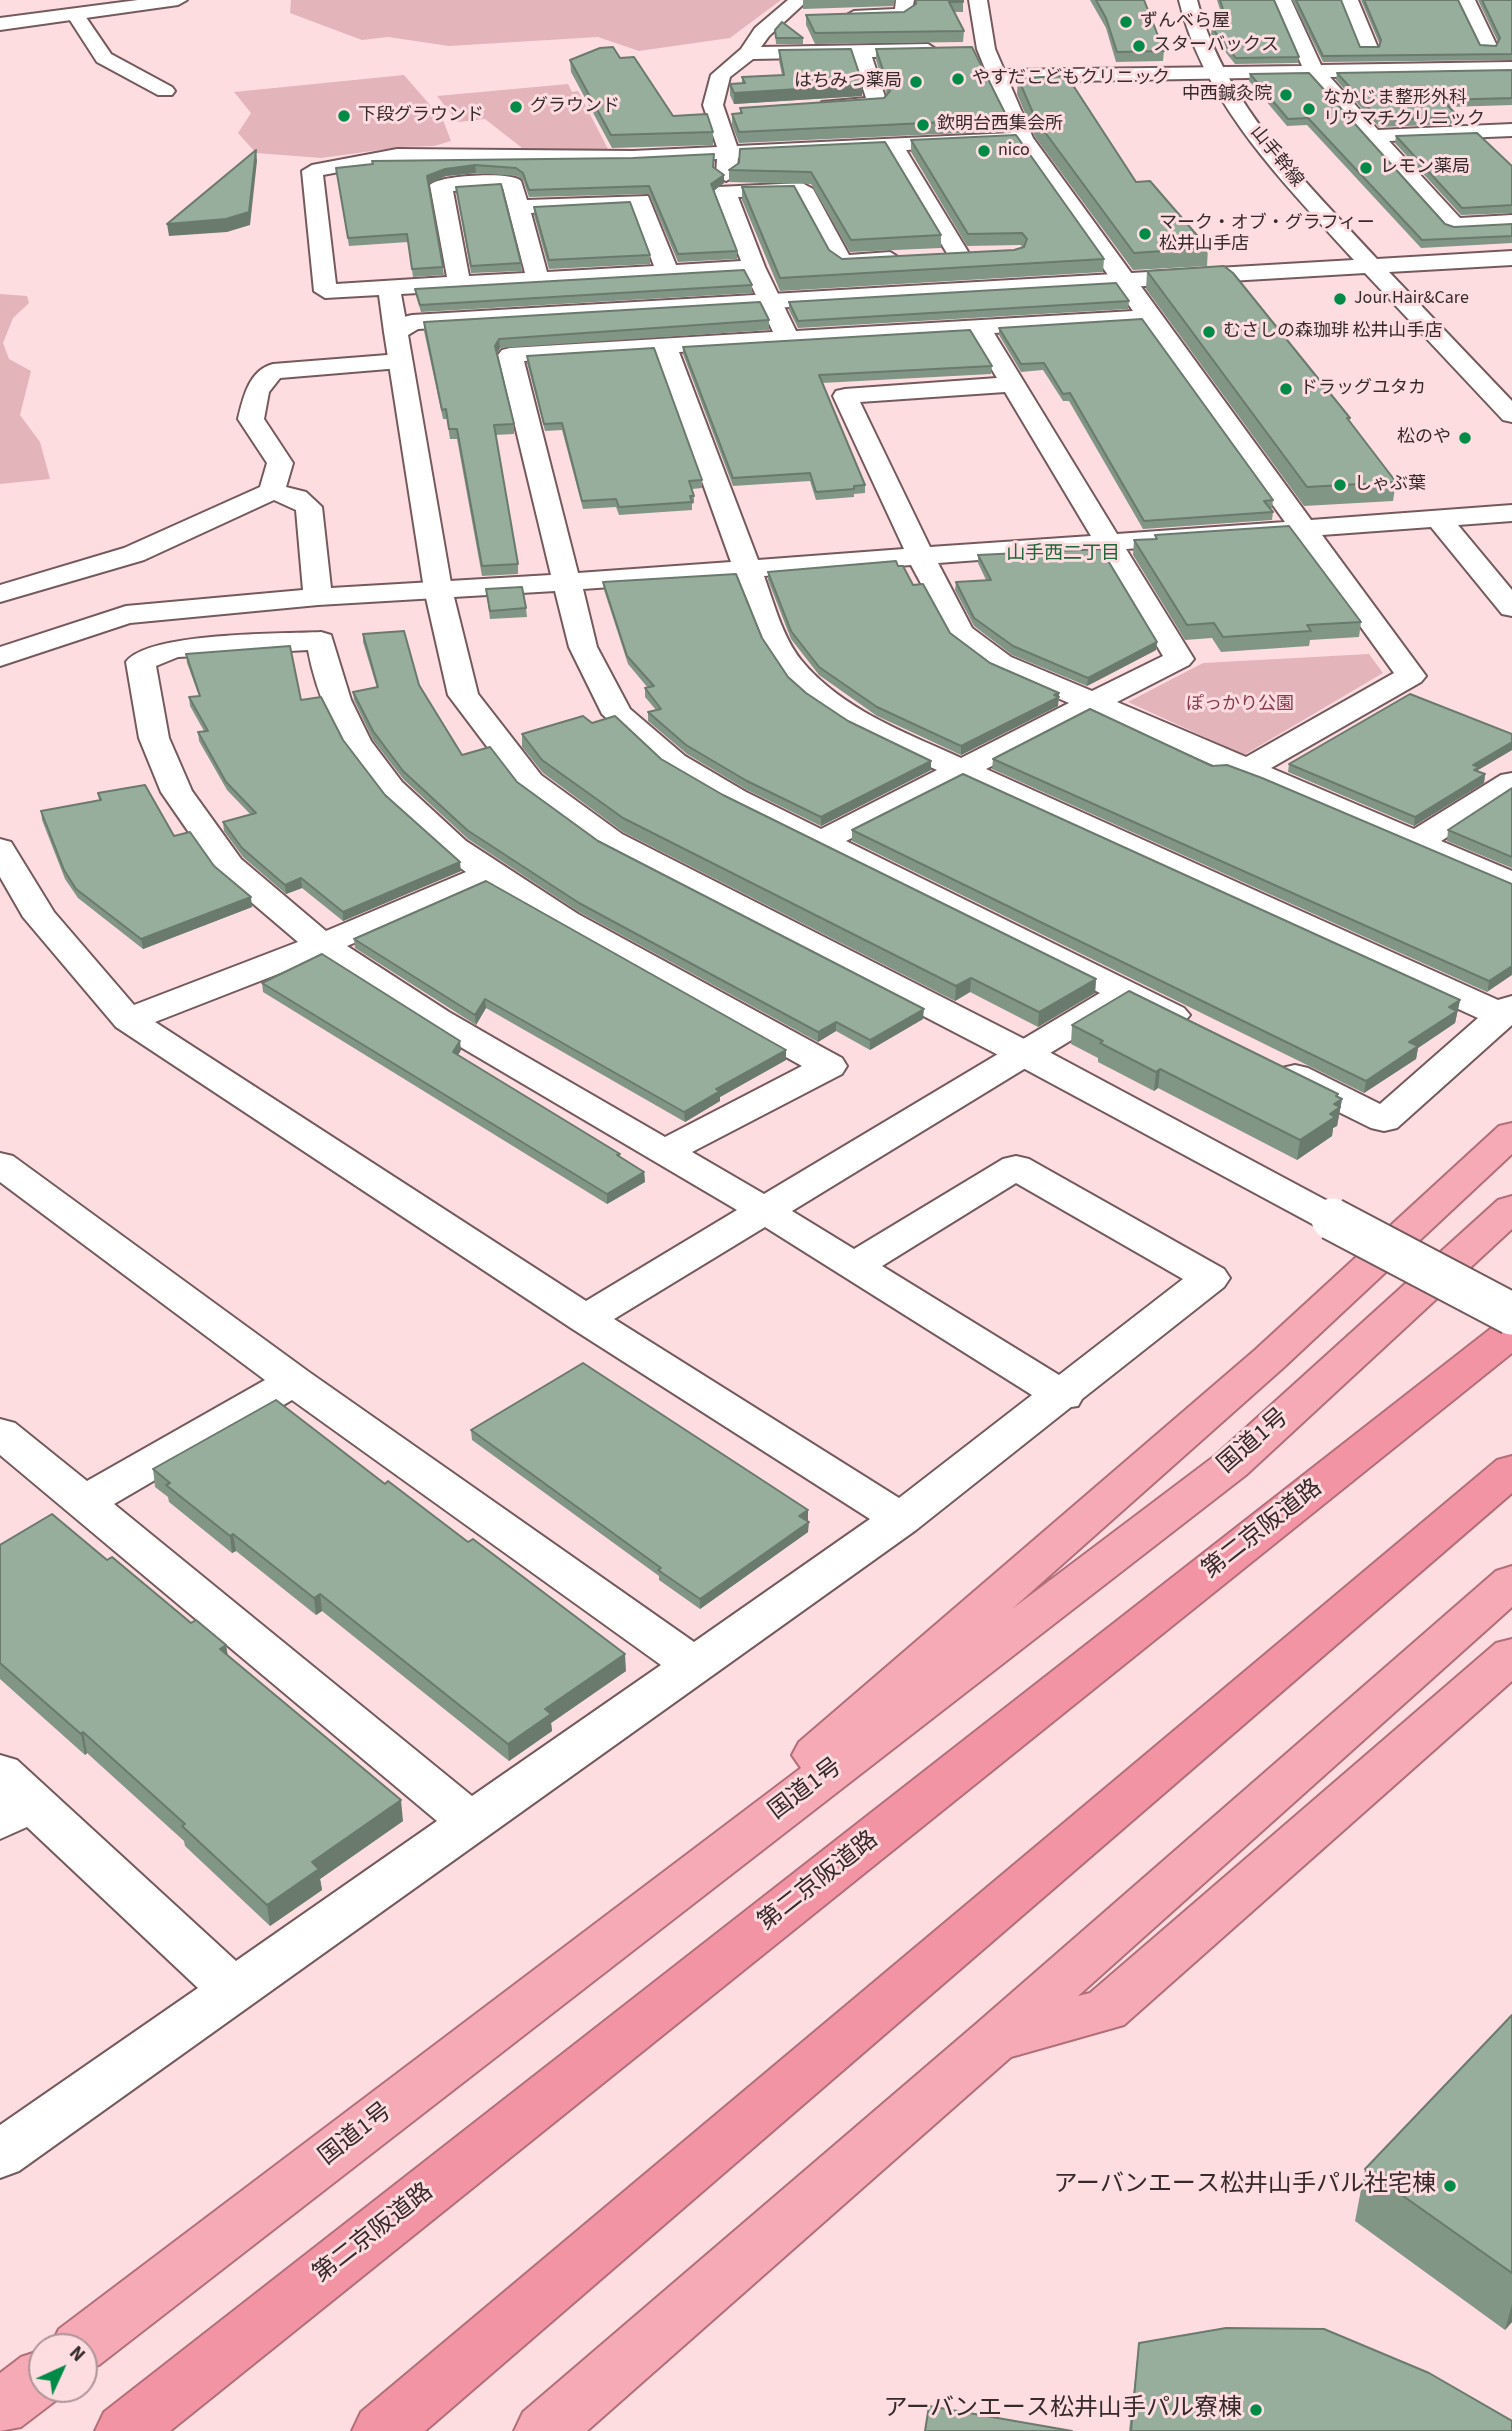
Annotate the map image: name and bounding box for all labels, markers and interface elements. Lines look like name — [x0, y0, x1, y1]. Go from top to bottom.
place label: ずんべら屋 — [1140, 11, 1230, 33]
marker: ずんべら屋 — [1118, 14, 1134, 30]
place label: スターバックス — [1153, 35, 1279, 57]
marker: スターバックス — [1131, 38, 1147, 54]
place label: やすだこどもクリニック — [972, 68, 1170, 90]
place label: はちみつ薬局 — [794, 71, 902, 93]
marker: やすだこどもクリニック — [950, 71, 966, 87]
marker: はちみつ薬局 — [908, 74, 924, 90]
place label: 中西鍼灸院 — [1182, 84, 1272, 106]
marker: 中西鍼灸院 — [1278, 87, 1294, 103]
place label: なかじま整形外科 リウマチクリニック — [1323, 88, 1485, 130]
place label: グラウンド — [530, 96, 620, 118]
marker: グラウンド — [508, 99, 524, 115]
marker: なかじま整形外科 リウマチクリニック — [1301, 101, 1317, 117]
place label: 下段グラウンド — [358, 105, 484, 127]
marker: 下段グラウンド — [336, 108, 352, 124]
place label: 欽明台西集会所 — [937, 114, 1063, 136]
marker: 欽明台西集会所 — [915, 117, 931, 133]
street label: 山手幹線 — [1245, 122, 1307, 192]
place label: nico — [998, 140, 1030, 162]
marker: nico — [976, 143, 992, 159]
place label: レモン薬局 — [1380, 157, 1470, 179]
marker: レモン薬局 — [1358, 160, 1374, 176]
place label: マーク・オブ・グラフィー 松井山手店 — [1159, 213, 1375, 256]
marker: マーク・オブ・グラフィー 松井山手店 — [1137, 226, 1153, 242]
place label: Jour Hair&Care — [1354, 288, 1469, 310]
marker: Jour Hair&Care — [1332, 291, 1348, 307]
place label: むさしの森珈琲 松井山手店 — [1223, 321, 1443, 343]
marker: むさしの森珈琲 松井山手店 — [1201, 324, 1217, 340]
place label: ドラッグユタカ — [1300, 378, 1426, 400]
marker: ドラッグユタカ — [1278, 381, 1294, 397]
place label: 松のや — [1397, 427, 1451, 449]
marker: 松のや — [1457, 430, 1473, 446]
place label: しゃぶ葉 — [1354, 474, 1426, 496]
marker: しゃぶ葉 — [1332, 477, 1348, 493]
district label: 山手西二丁目 — [1006, 544, 1120, 566]
park label: ぽっかり公園 — [1186, 694, 1294, 716]
street label: 国道1号 — [1213, 1404, 1295, 1480]
street label: 第二京阪道路 — [1197, 1474, 1329, 1586]
street label: 国道1号 — [764, 1753, 848, 1827]
street label: 第二京阪道路 — [753, 1826, 885, 1938]
street label: 国道1号 — [314, 2098, 398, 2172]
place label: アーバンエース松井山手パル社宅棟 — [1053, 2172, 1436, 2200]
street label: 第二京阪道路 — [308, 2178, 440, 2290]
marker: アーバンエース松井山手パル社宅棟 — [1442, 2178, 1458, 2194]
north arrow — [28, 2333, 98, 2403]
text: N — [63, 2340, 91, 2368]
place label: アーバンエース松井山手パル寮棟 — [883, 2396, 1242, 2424]
marker: アーバンエース松井山手パル寮棟 — [1248, 2402, 1264, 2418]

